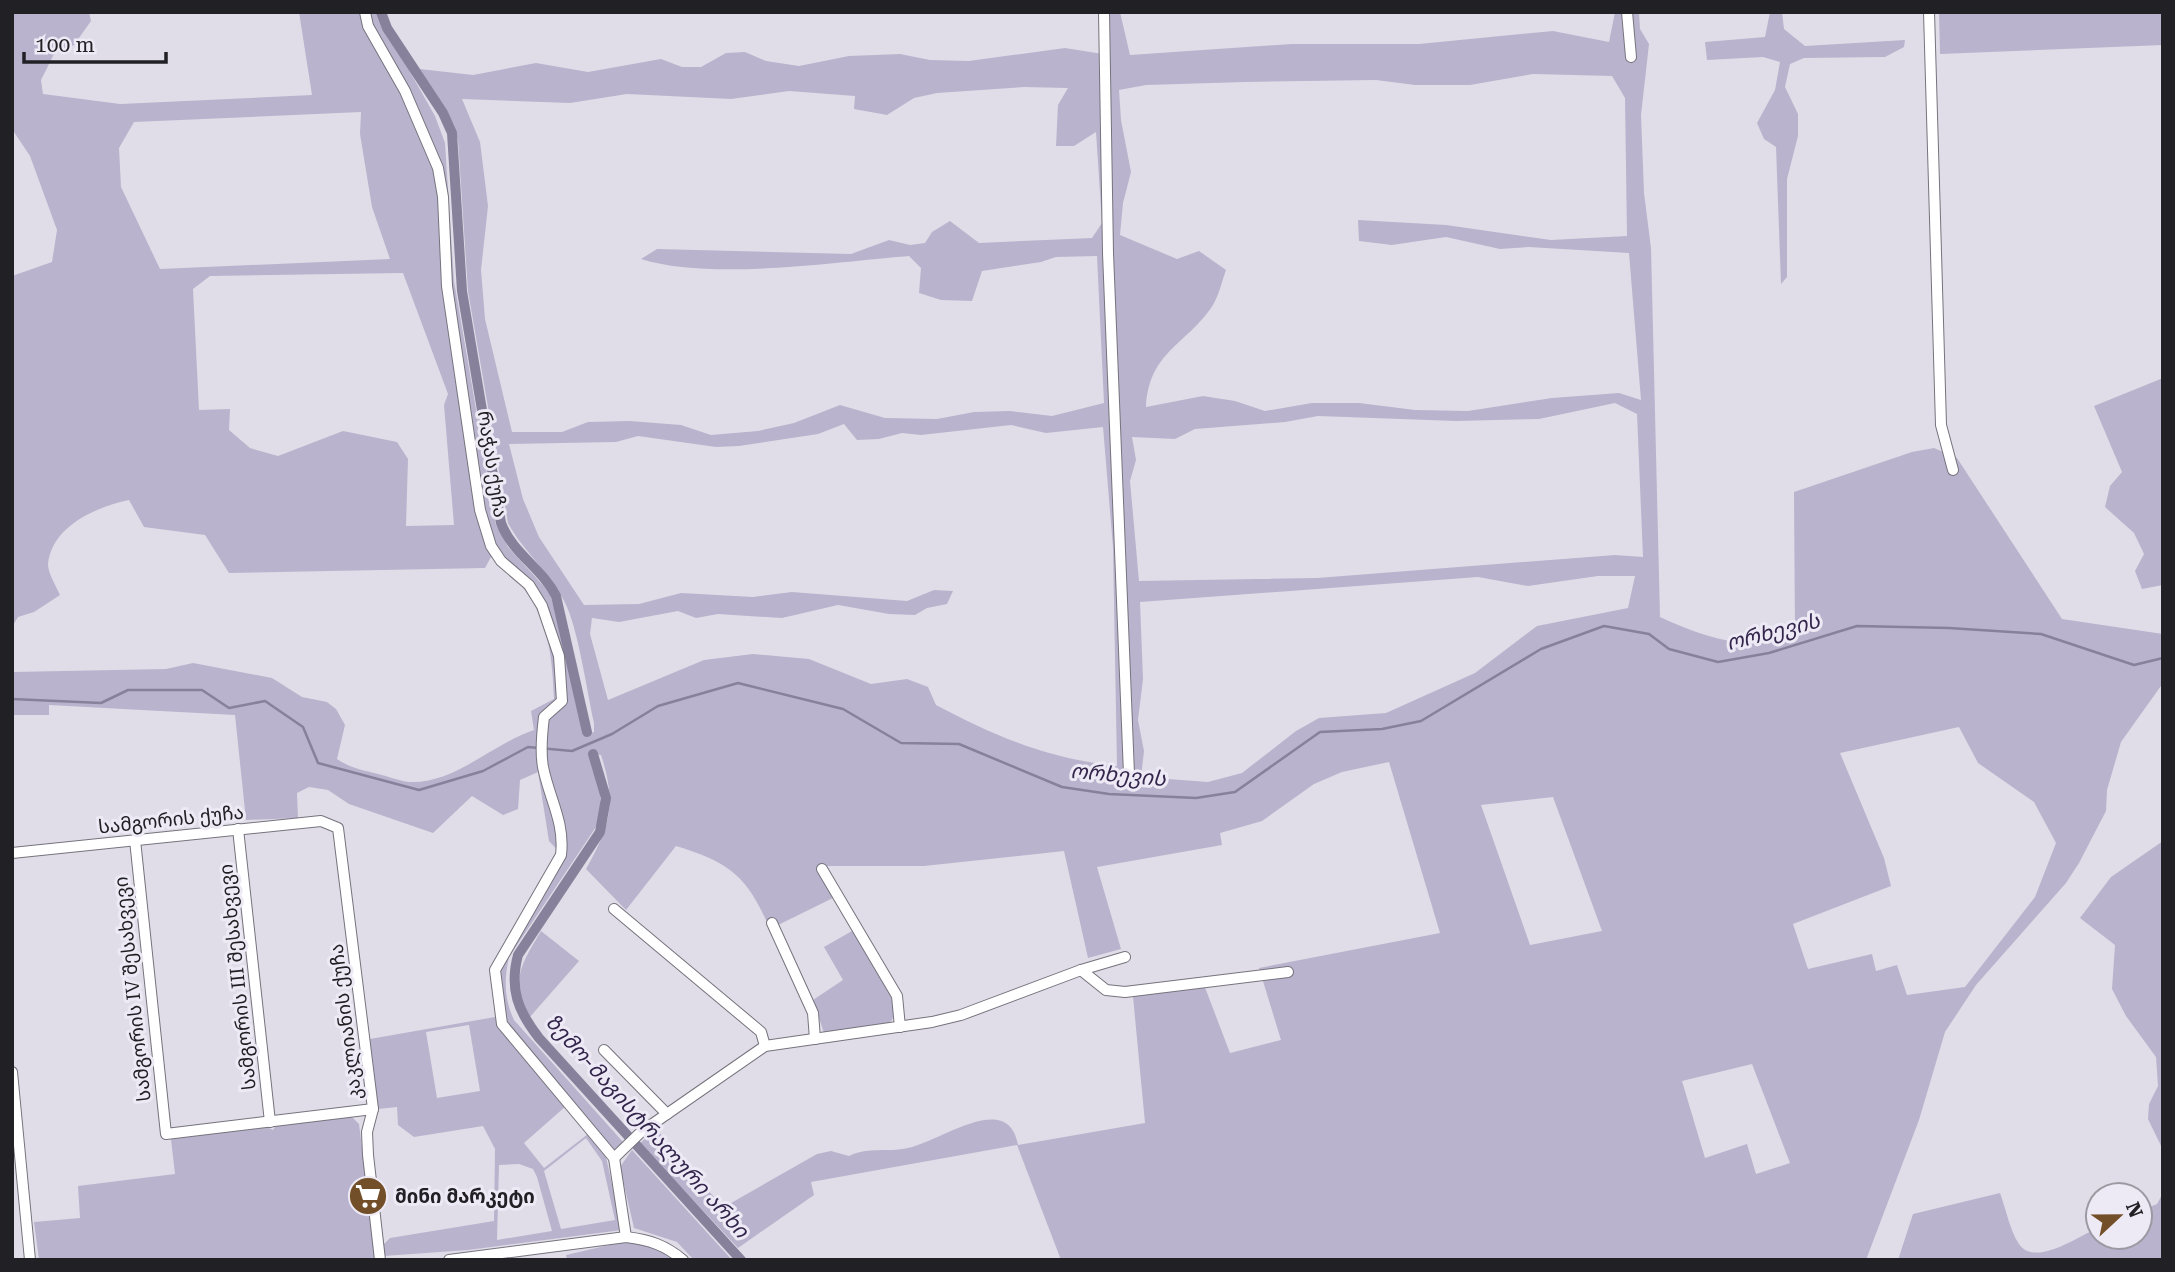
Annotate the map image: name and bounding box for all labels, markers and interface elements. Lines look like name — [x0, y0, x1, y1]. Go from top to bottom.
scale bar — [24, 21, 166, 65]
text: 100 m — [35, 33, 95, 57]
street label: რაჭას ქუჩა — [473, 409, 512, 519]
water label: ორხევის — [1724, 609, 1824, 656]
water label: ორხევის — [1069, 759, 1168, 792]
street label: სამგორის ქუჩა — [97, 800, 245, 839]
street label: სამგორის III შესახვევი — [214, 863, 261, 1091]
street label: სამგორის IV შესახვევი — [109, 875, 156, 1103]
street label: კაკლიანის ქუჩა — [325, 942, 367, 1101]
water label: ზემო-მაგისტრალური არხი — [540, 1010, 754, 1244]
supermarket icon: მინი მარკეტი — [347, 1175, 389, 1217]
north arrow — [2084, 1181, 2154, 1251]
place label: მინი მარკეტი — [395, 1185, 535, 1208]
text: N — [2121, 1199, 2148, 1221]

